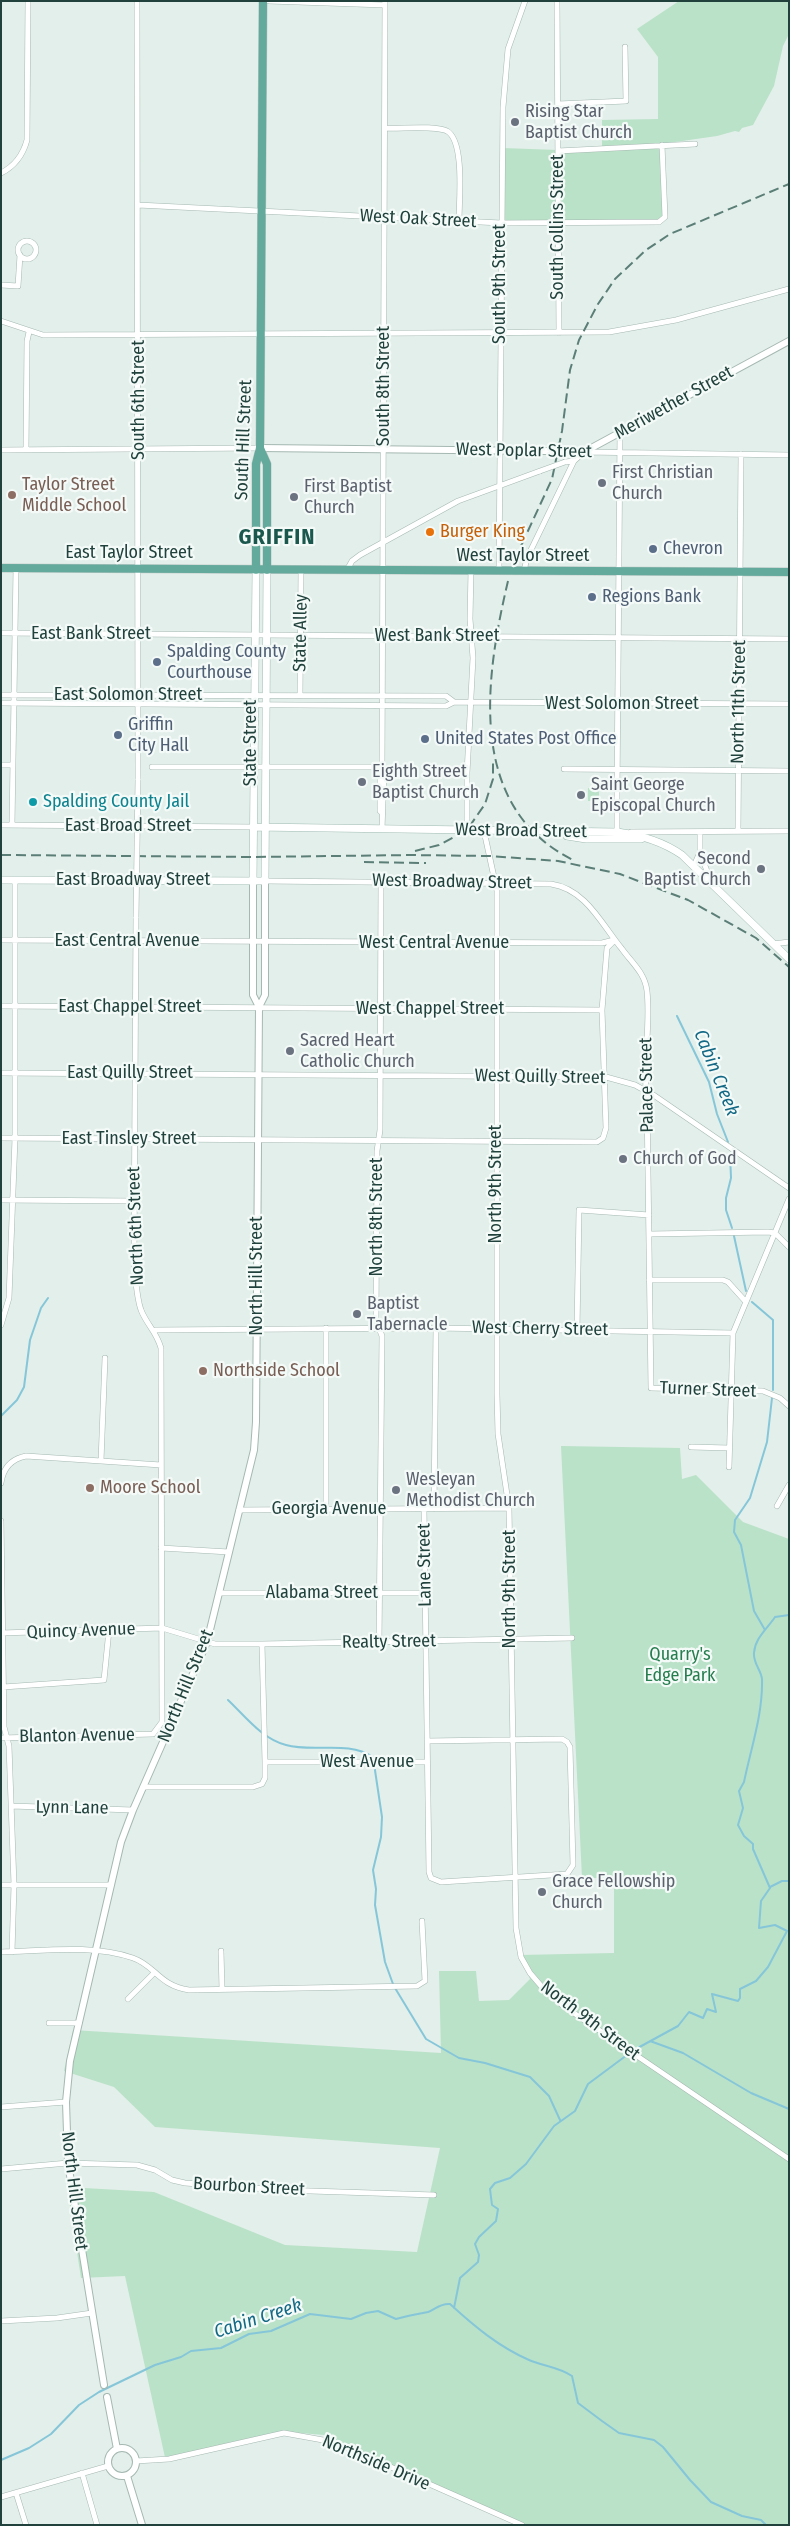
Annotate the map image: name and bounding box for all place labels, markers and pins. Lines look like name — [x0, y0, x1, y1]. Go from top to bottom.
place label: Rising Star Baptist Church — [525, 101, 632, 144]
marker: Rising Star Baptist Church — [509, 116, 521, 128]
place label: First Christian Church — [612, 462, 713, 504]
place label: Taylor Street Middle School — [22, 474, 126, 516]
place label: First Baptist Church — [304, 476, 392, 518]
marker: First Christian Church — [596, 477, 608, 489]
marker: Taylor Street Middle School — [6, 489, 18, 501]
marker: First Baptist Church — [288, 491, 300, 503]
place label: Burger King — [440, 521, 525, 543]
marker: Burger King — [424, 526, 436, 538]
place label: Chevron — [663, 538, 723, 560]
marker: Chevron — [647, 543, 659, 555]
place label: Regions Bank — [602, 586, 701, 608]
marker: Regions Bank — [586, 591, 598, 603]
place label: Spalding County Courthouse — [167, 641, 286, 684]
marker: Spalding County Courthouse — [151, 656, 163, 668]
place label: Griffin City Hall — [128, 714, 189, 756]
place label: United States Post Office — [435, 728, 617, 750]
marker: Griffin City Hall — [112, 729, 124, 741]
marker: United States Post Office — [419, 733, 431, 745]
place label: Eighth Street Baptist Church — [372, 761, 479, 804]
place label: Saint George Episcopal Church — [591, 774, 716, 816]
marker: Eighth Street Baptist Church — [356, 776, 368, 788]
marker: Saint George Episcopal Church — [575, 789, 587, 801]
place label: Spalding County Jail — [43, 791, 189, 813]
marker: Spalding County Jail — [27, 796, 39, 808]
place label: Second Baptist Church — [644, 848, 751, 891]
marker: Second Baptist Church — [755, 863, 767, 875]
place label: Sacred Heart Catholic Church — [300, 1030, 415, 1072]
marker: Sacred Heart Catholic Church — [284, 1045, 296, 1057]
place label: Church of God — [633, 1148, 737, 1170]
marker: Church of God — [617, 1153, 629, 1165]
place label: Baptist Tabernacle — [367, 1293, 448, 1336]
marker: Baptist Tabernacle — [351, 1308, 363, 1320]
place label: Northside School — [213, 1360, 340, 1382]
marker: Northside School — [197, 1365, 209, 1377]
place label: Wesleyan Methodist Church — [406, 1469, 535, 1512]
place label: Moore School — [100, 1477, 200, 1499]
marker: Moore School — [84, 1482, 96, 1494]
marker: Wesleyan Methodist Church — [390, 1484, 402, 1496]
place label: Grace Fellowship Church — [552, 1871, 675, 1914]
marker: Grace Fellowship Church — [536, 1886, 548, 1898]

